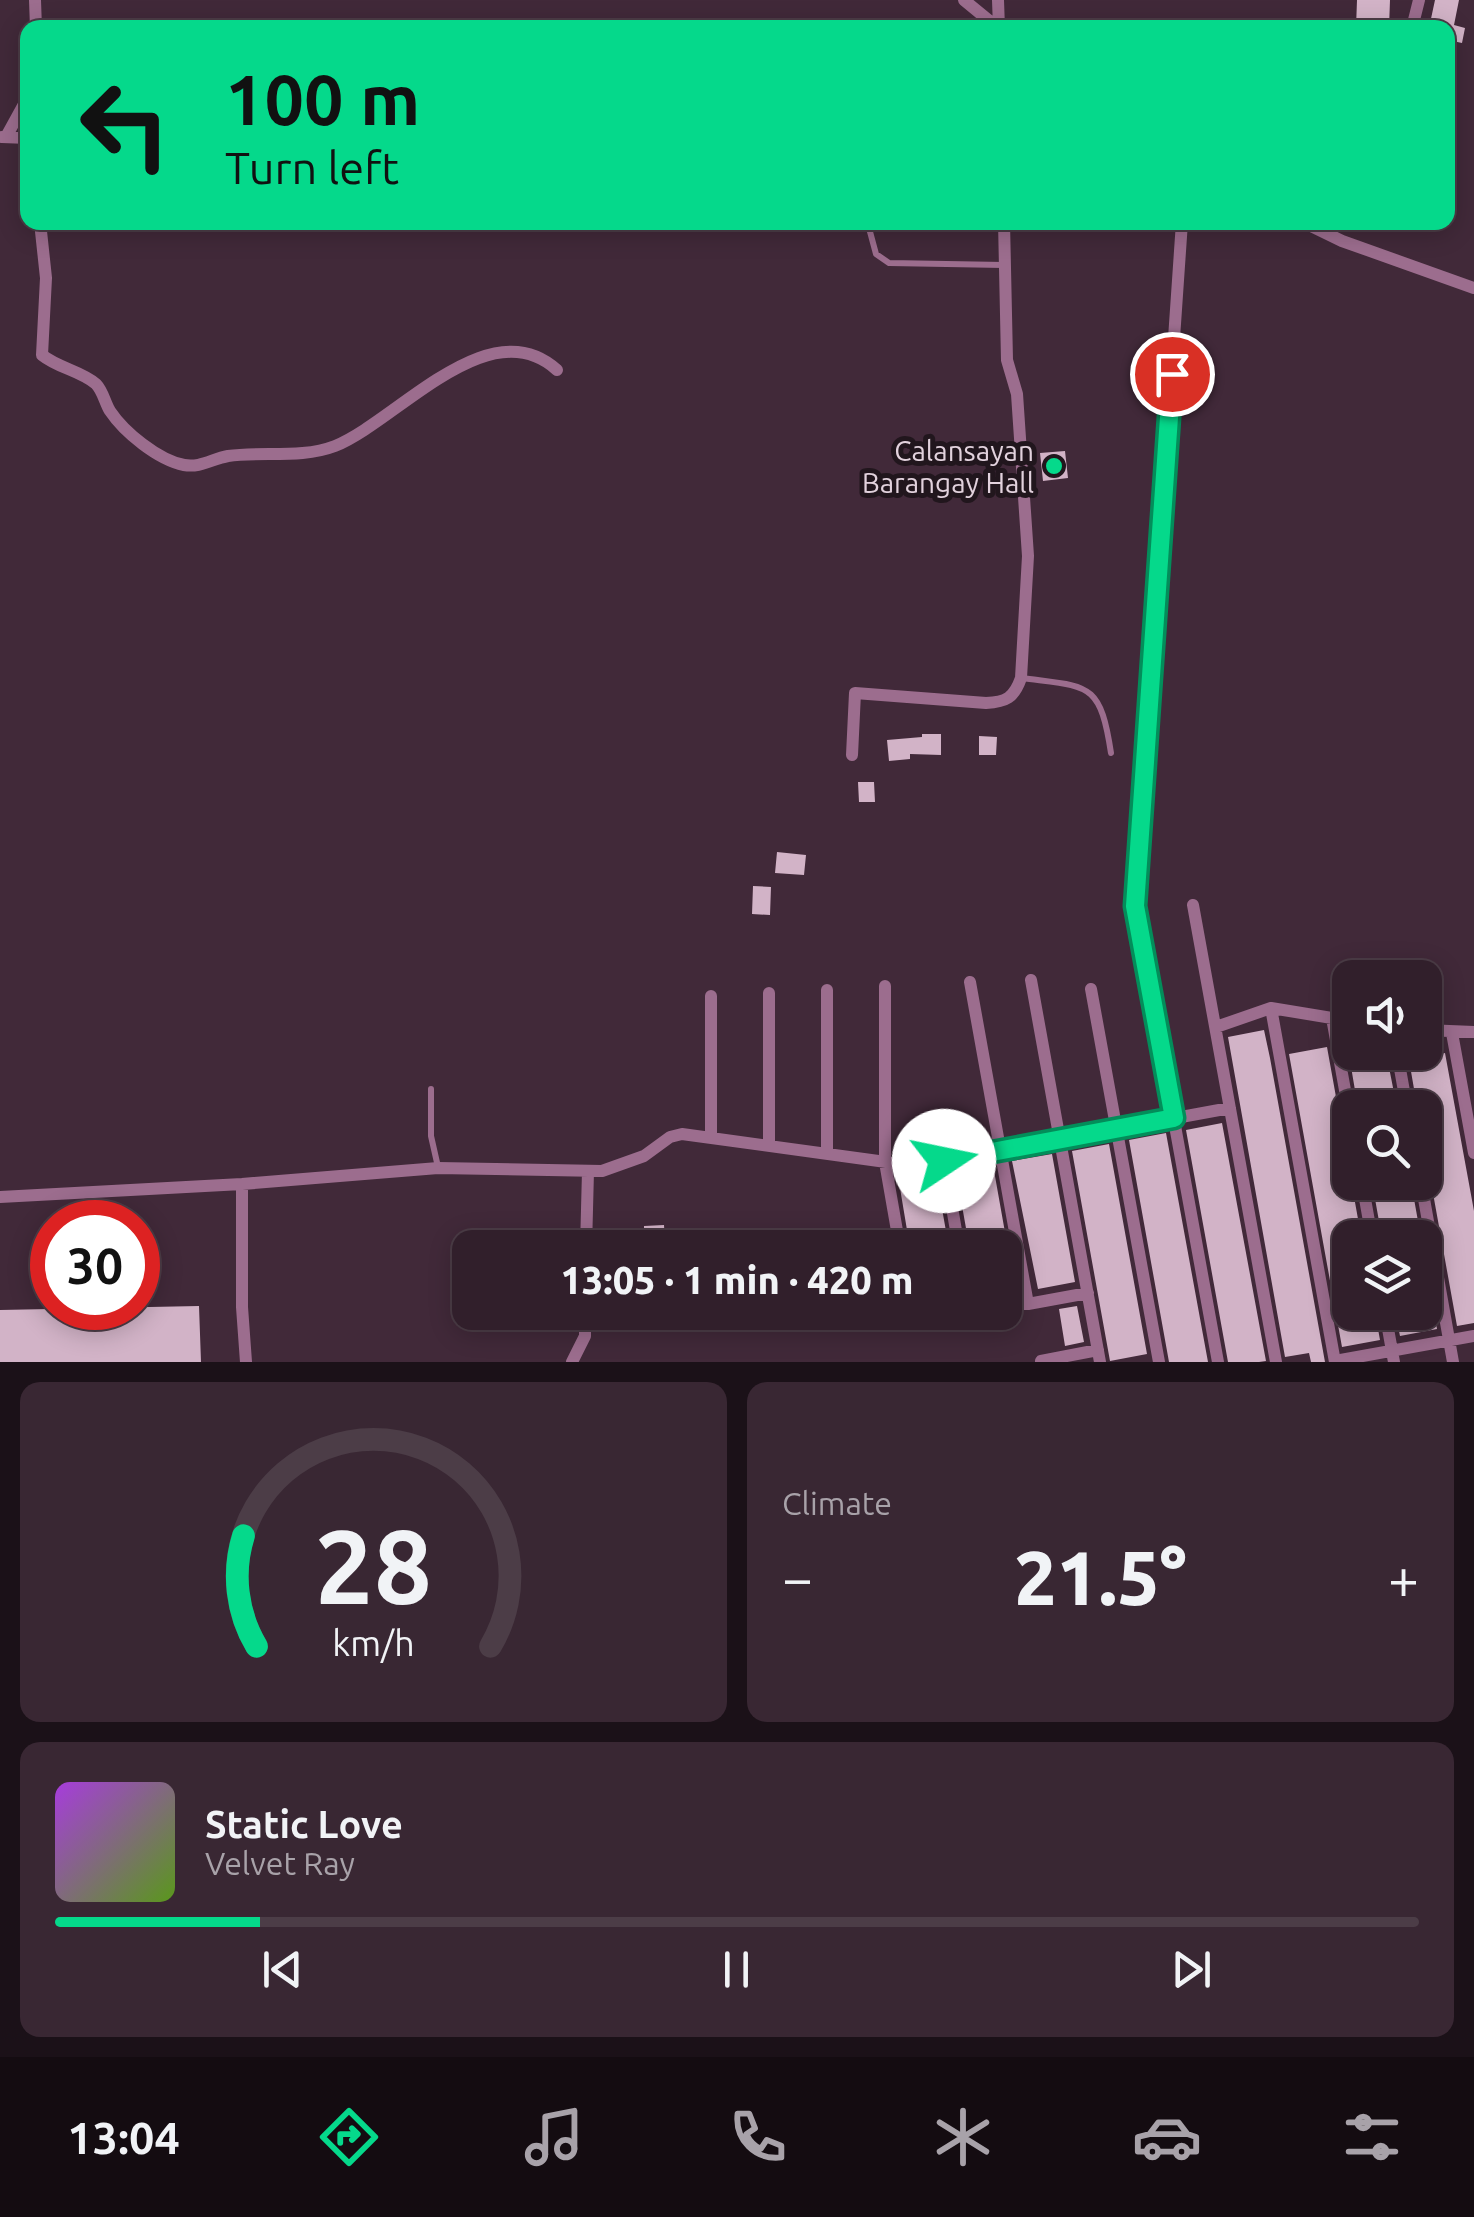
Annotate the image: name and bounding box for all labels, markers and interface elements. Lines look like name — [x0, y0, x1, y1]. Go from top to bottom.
icon: left — [60, 60, 190, 190]
text: 100 m — [225, 60, 420, 138]
text: Turn left — [225, 142, 399, 193]
pin — [1130, 332, 1215, 417]
icon: arrive — [1145, 347, 1200, 402]
place label: Calansayan Barangay Hall — [862, 435, 1034, 498]
marker: Calansayan Barangay Hall — [1043, 455, 1065, 477]
map controls — [1332, 960, 1442, 1330]
button: sound — [1332, 960, 1442, 1070]
button: search — [1332, 1090, 1442, 1200]
position arrow — [892, 1109, 996, 1213]
speed limit sign: 30 — [30, 1200, 160, 1330]
button: layers — [1332, 1220, 1442, 1330]
text: 13:05 · 1 min · 420 m — [560, 1259, 914, 1301]
text: Climate — [782, 1485, 892, 1521]
text: 28 — [315, 1507, 432, 1624]
text: 21.5° — [1014, 1535, 1187, 1619]
text: − — [782, 1547, 813, 1608]
text: + — [1388, 1547, 1419, 1608]
text: km/h — [332, 1623, 415, 1663]
text: Static Love — [205, 1803, 403, 1845]
text: Velvet Ray — [205, 1845, 355, 1881]
icon: previous — [255, 1942, 310, 1997]
icon: pause — [709, 1942, 764, 1997]
icon: next — [1164, 1942, 1219, 1997]
icon: directions — [314, 2102, 384, 2172]
icon: music — [519, 2102, 589, 2172]
icon: phone — [723, 2102, 793, 2172]
icon: climate — [928, 2102, 998, 2172]
icon: car — [1132, 2102, 1202, 2172]
icon: filters — [1337, 2102, 1407, 2172]
text: 13:04 — [67, 2112, 180, 2163]

